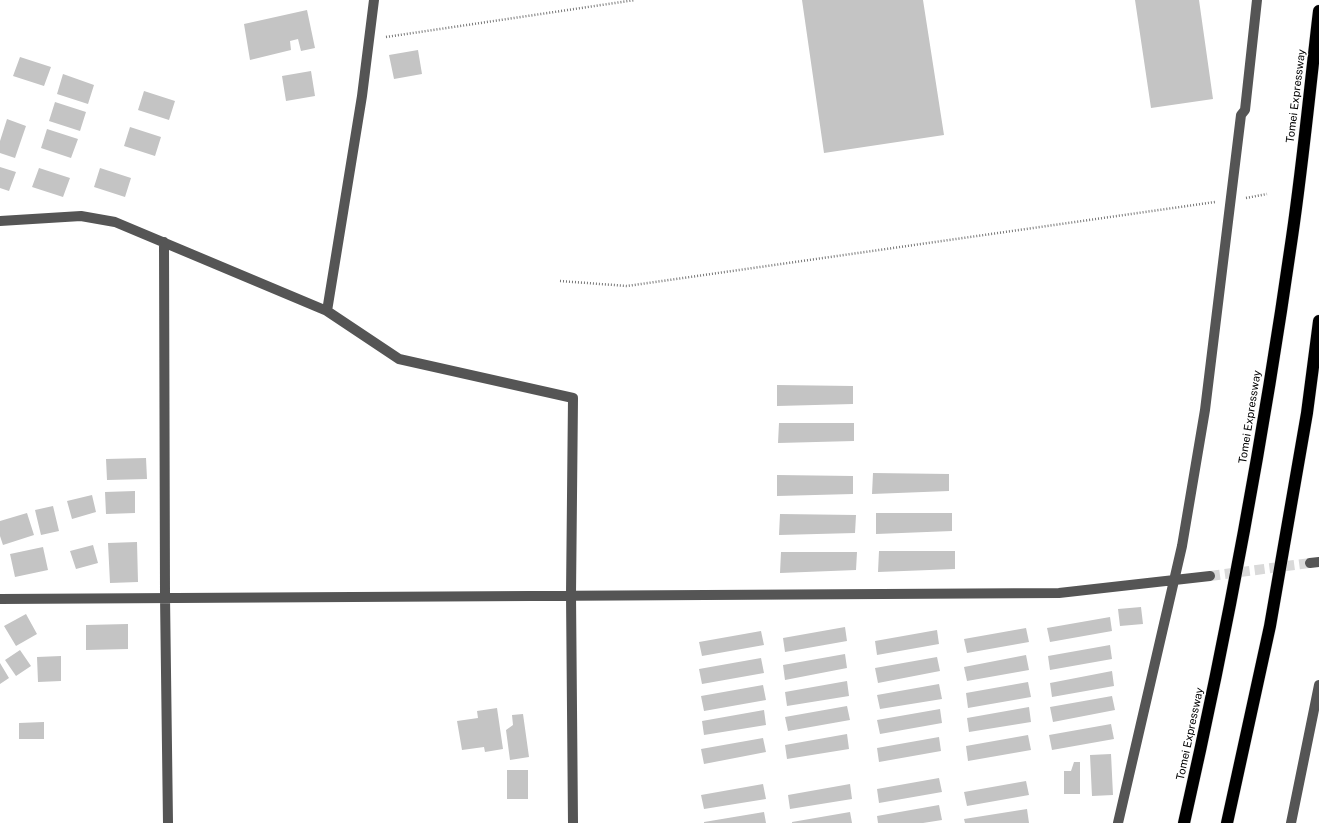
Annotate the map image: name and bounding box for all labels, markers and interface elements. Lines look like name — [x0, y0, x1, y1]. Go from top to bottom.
street label: Tomei Expressway — [1284, 48, 1308, 144]
street label: Tomei Expressway — [1236, 369, 1264, 465]
street label: Tomei Expressway — [1174, 686, 1206, 782]

